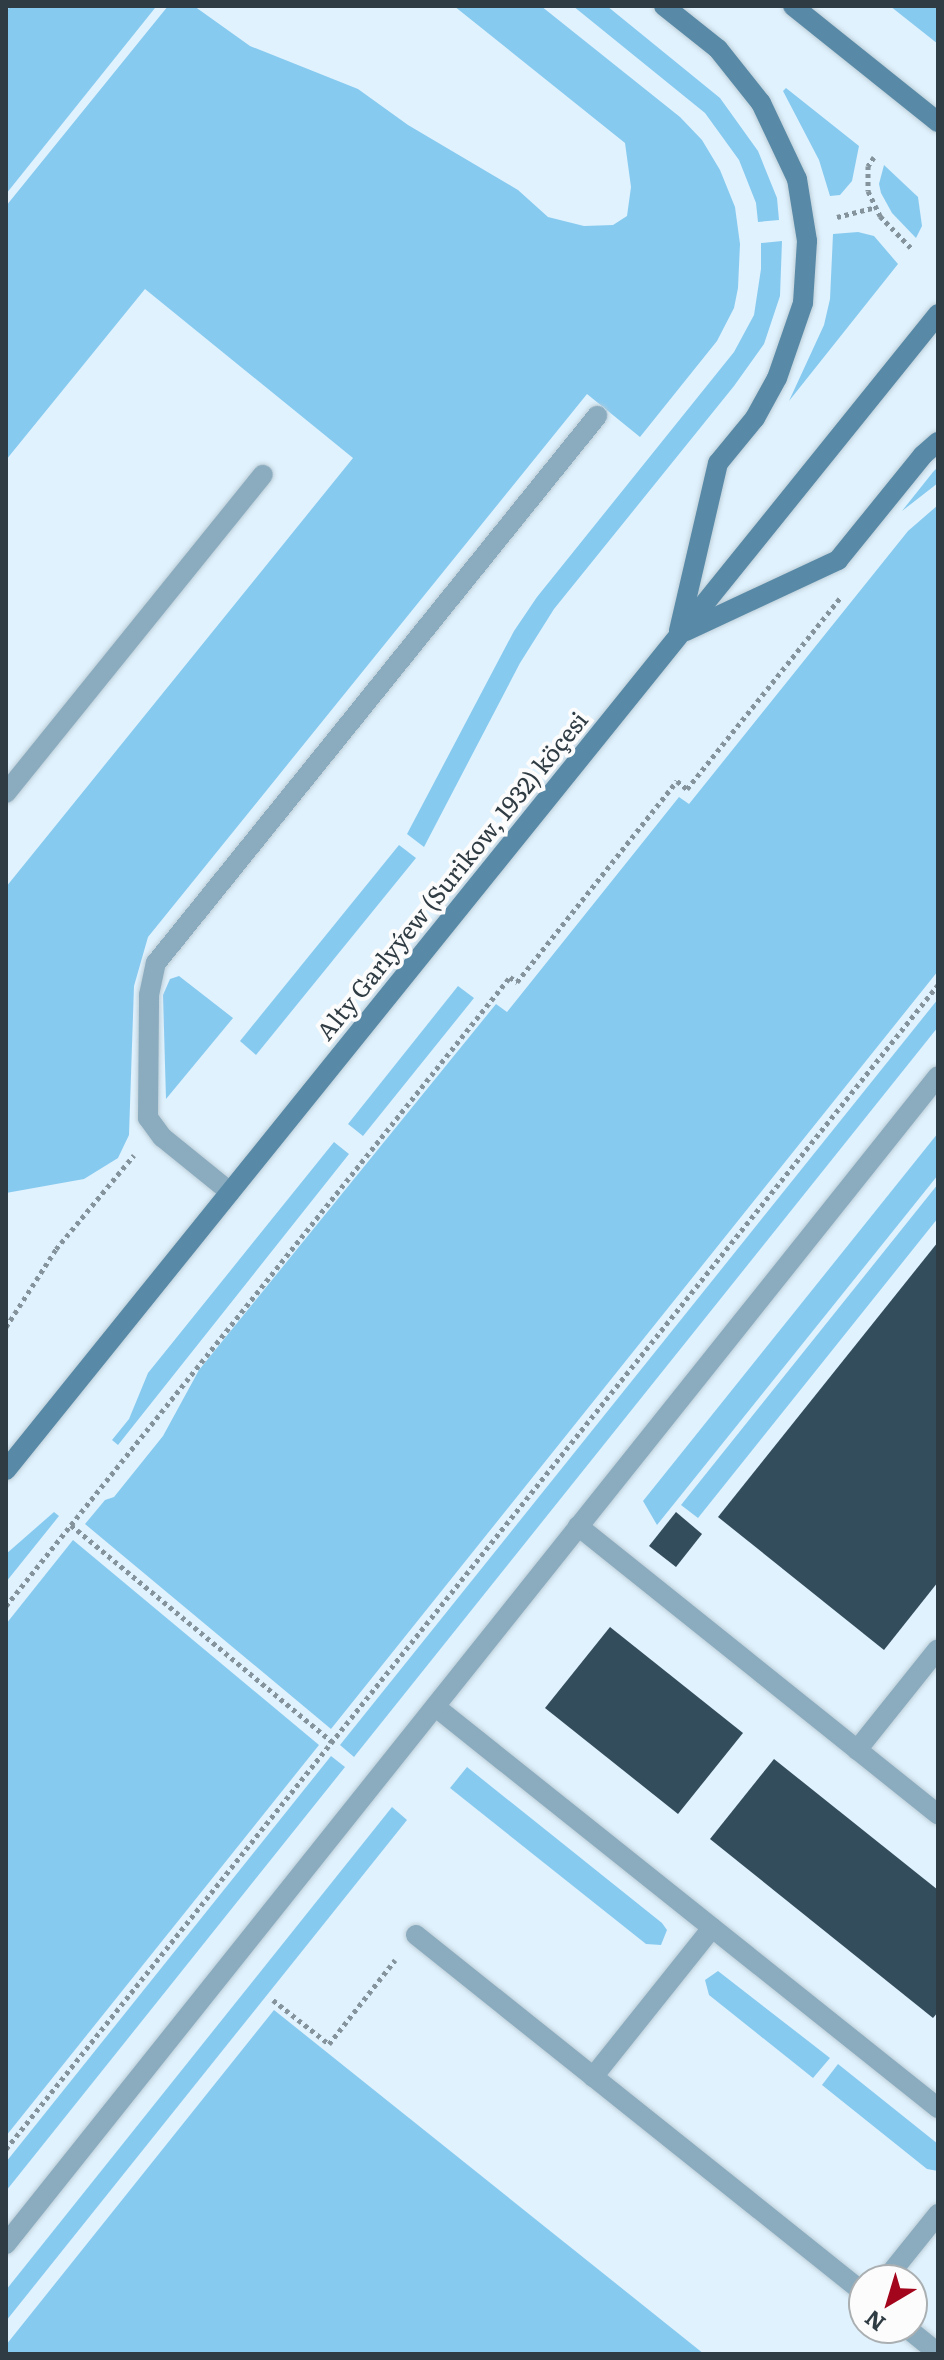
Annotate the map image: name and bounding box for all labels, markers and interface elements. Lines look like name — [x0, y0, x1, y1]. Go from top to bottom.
street label: Alty Garlyýew (Surikow, 1932) köçesi — [309, 705, 593, 1045]
north arrow — [848, 2264, 928, 2344]
text: N — [857, 2303, 892, 2340]

